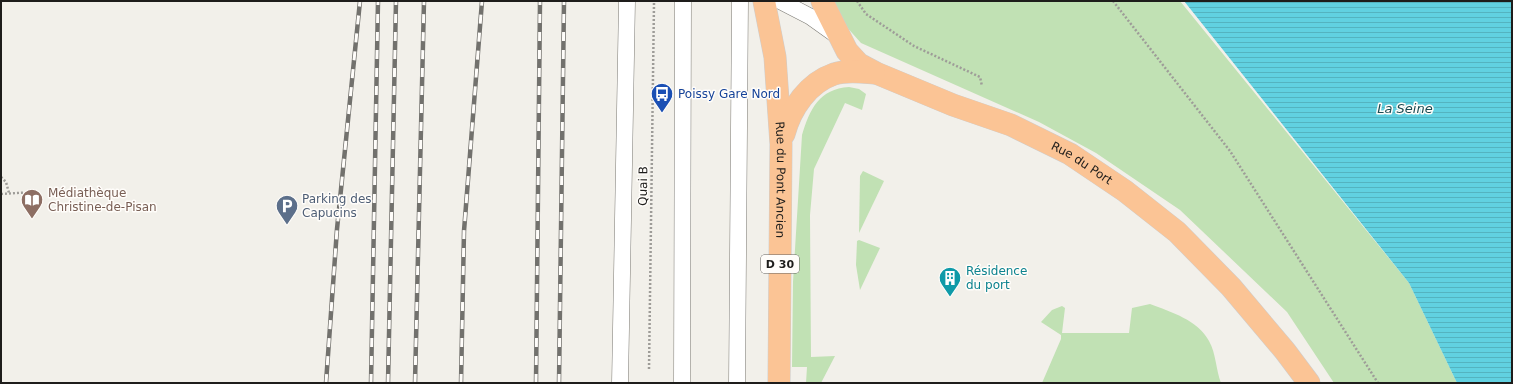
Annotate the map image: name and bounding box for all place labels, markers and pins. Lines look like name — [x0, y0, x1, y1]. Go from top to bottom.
bus stop icon: Poissy Gare Nord — [649, 81, 675, 114]
place label: Poissy Gare Nord — [678, 87, 780, 101]
place label: Médiathèque Christine-de-Pisan — [48, 186, 157, 214]
library icon: Médiathèque Christine-de-Pisan — [19, 187, 45, 220]
place label: Parking des Capucins — [302, 192, 372, 220]
parking icon: Parking des Capucins — [274, 193, 300, 226]
place label: Résidence du port — [966, 264, 1027, 292]
building icon: Résidence du port — [937, 265, 963, 298]

